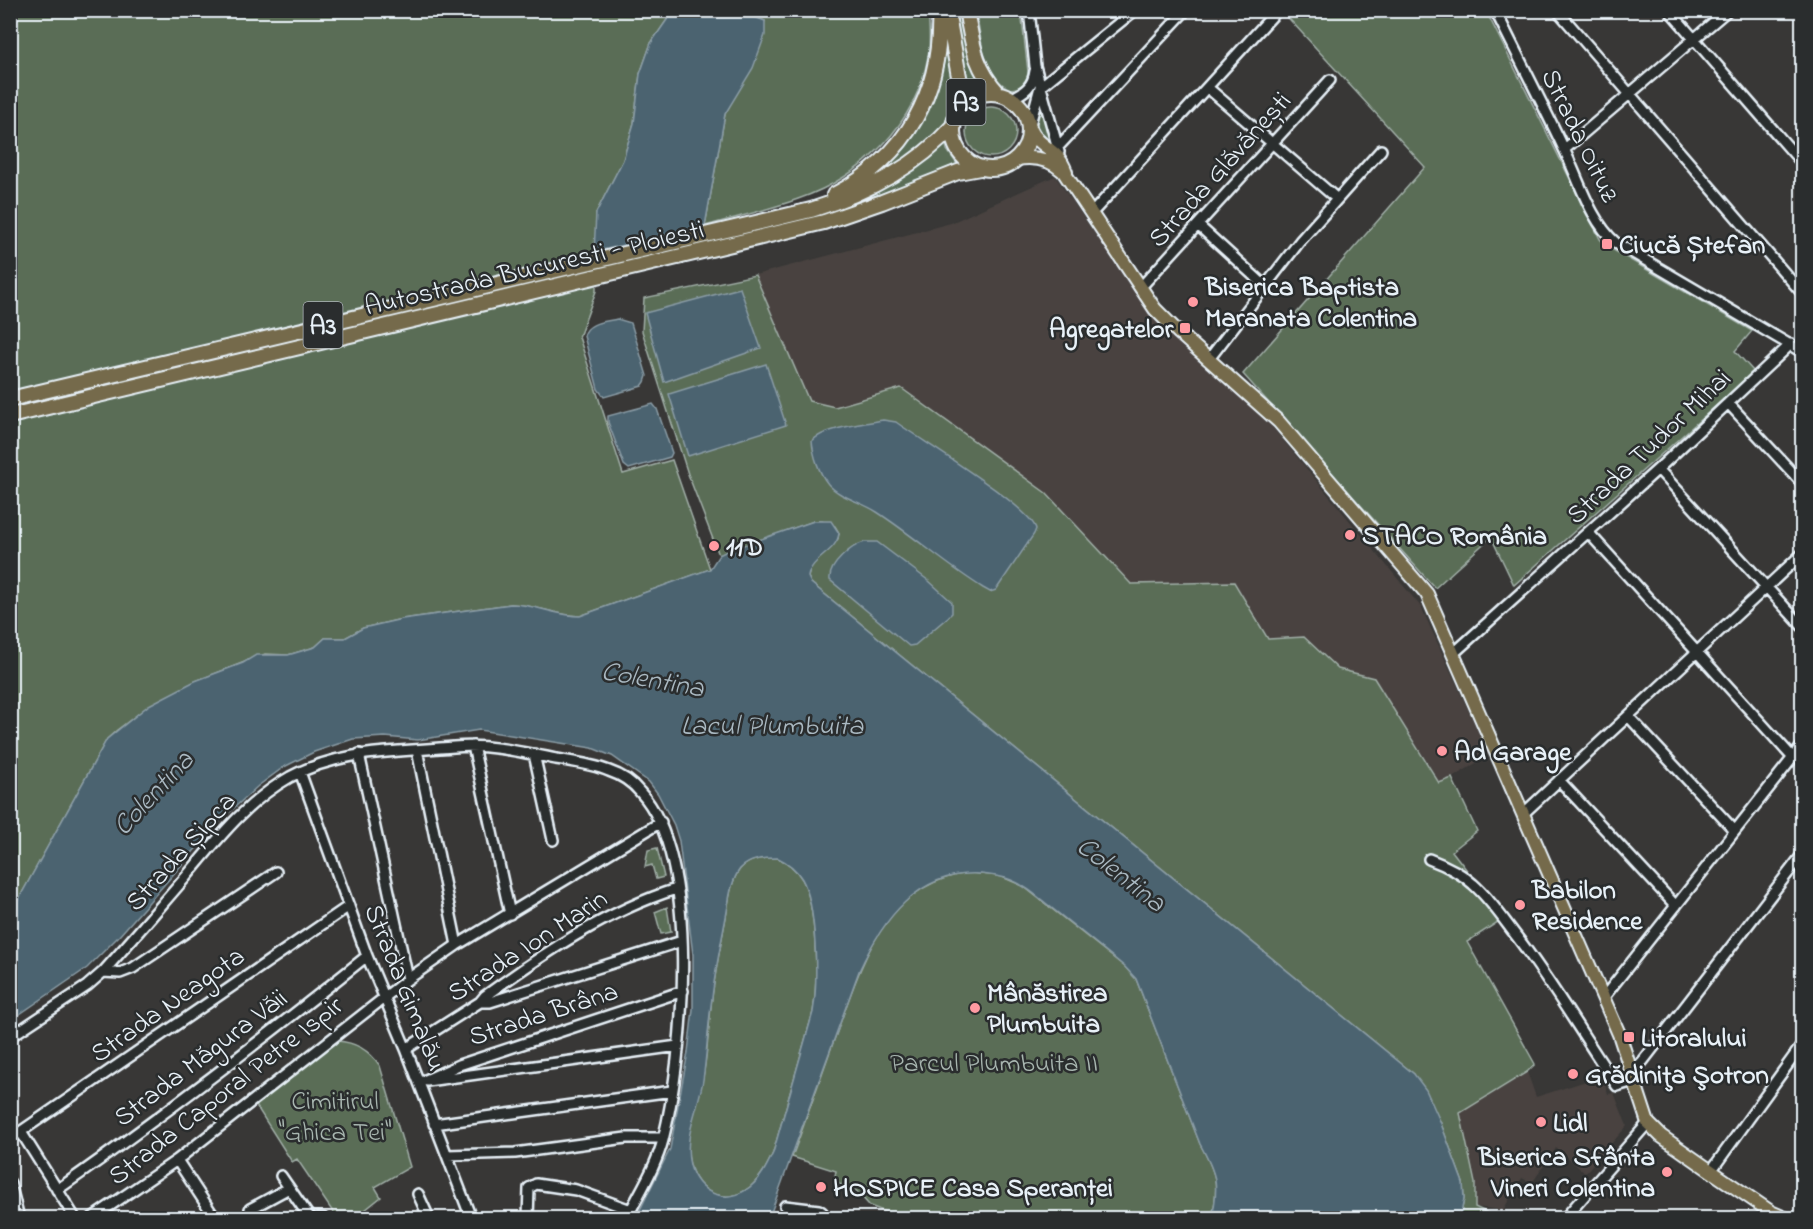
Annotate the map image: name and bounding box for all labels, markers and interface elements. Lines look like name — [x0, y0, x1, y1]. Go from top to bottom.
street label: Strada Oituz — [1530, 63, 1628, 210]
road number: A3 — [946, 79, 986, 125]
street label: Strada Glăvănești — [1140, 84, 1302, 257]
street label: Autostrada Bucuresti - Ploiesti — [361, 211, 708, 327]
place label: Ciucă Ștefan — [1619, 227, 1765, 266]
marker: Ciucă Ștefan — [1600, 237, 1614, 251]
place label: Biserica Baptista Maranata Colentina — [1203, 269, 1417, 339]
marker: Biserica Baptista Maranata Colentina — [1186, 295, 1200, 309]
road number: A3 — [304, 302, 342, 348]
place label: Agregatelor — [1049, 311, 1174, 351]
marker: Agregatelor — [1178, 321, 1192, 335]
street label: Strada Tudor Mihai — [1559, 361, 1741, 535]
place label: STACO România — [1362, 518, 1547, 557]
marker: STACO România — [1343, 528, 1357, 542]
place label: 11D — [726, 529, 763, 568]
marker: 11D — [707, 539, 721, 553]
water label: Colentina — [598, 652, 708, 711]
water label: Lacul Plumbuita — [681, 707, 864, 748]
place label: Ad Garage — [1454, 734, 1572, 774]
water label: Colentina — [104, 742, 205, 846]
marker: Ad Garage — [1435, 744, 1449, 758]
street label: Strada Șipca — [117, 784, 246, 921]
water label: Colentina — [1066, 828, 1174, 924]
place label: Babilon Residence — [1530, 872, 1643, 942]
street label: Strada Ion Marin — [441, 881, 616, 1014]
marker: Babilon Residence — [1513, 898, 1527, 912]
street label: Strada Gimalău — [352, 899, 455, 1077]
street label: Strada Neagota — [83, 938, 254, 1074]
street label: Strada Brâna — [464, 973, 623, 1058]
place label: Mânăstirea Plumbuita — [987, 975, 1108, 1045]
street label: Strada Măgura Văii — [106, 980, 297, 1138]
street label: Strada Caporal Petre Ispir — [101, 987, 353, 1196]
marker: Mânăstirea Plumbuita — [968, 1001, 982, 1015]
place label: Litoralului — [1641, 1020, 1747, 1059]
marker: Litoralului — [1622, 1030, 1636, 1044]
park label: Parcul Plumbuita II — [890, 1045, 1098, 1084]
place label: Grădiniţa Şotron — [1585, 1057, 1769, 1096]
marker: Grădiniţa Şotron — [1566, 1067, 1580, 1081]
park label: Cimitirul "Ghica Tei" — [278, 1083, 392, 1153]
place label: Lidl — [1553, 1105, 1588, 1144]
marker: Lidl — [1534, 1115, 1548, 1129]
place label: Biserica Sfânta Vineri Colentina — [1476, 1139, 1655, 1209]
marker: Biserica Sfânta Vineri Colentina — [1660, 1165, 1674, 1179]
place label: HOSPICE Casa Speranței — [833, 1170, 1113, 1209]
marker: HOSPICE Casa Speranței — [814, 1180, 828, 1194]

